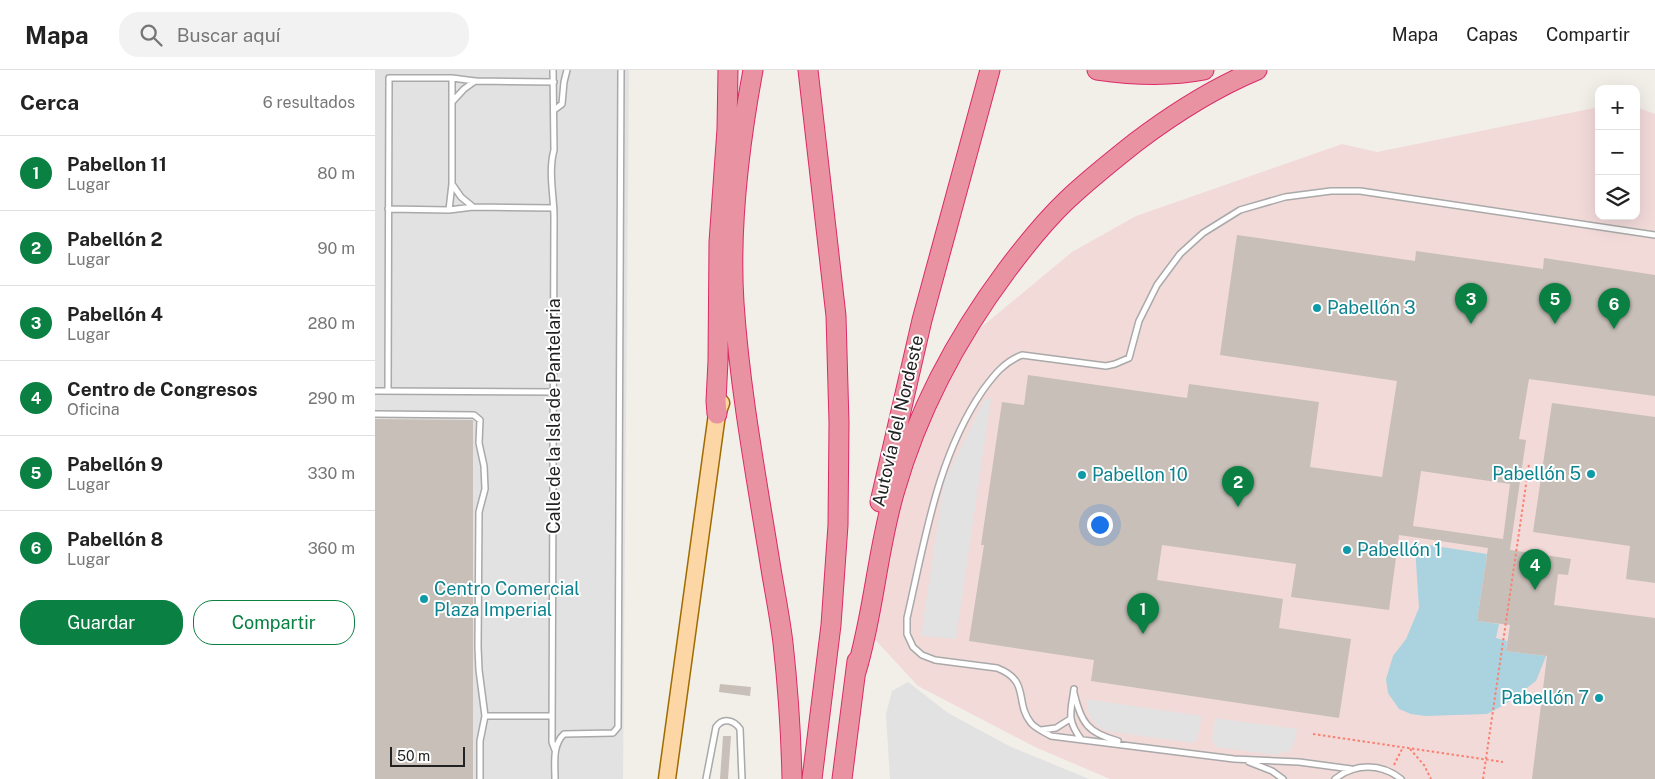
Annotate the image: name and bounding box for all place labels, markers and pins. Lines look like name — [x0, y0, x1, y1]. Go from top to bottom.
pin: 3 — [1455, 283, 1487, 324]
pin: 5 — [1539, 283, 1571, 324]
pin: 6 — [1598, 288, 1630, 329]
place label: Pabellón 3 — [1327, 297, 1416, 318]
marker: Pabellón 3 — [1311, 302, 1323, 314]
place label: Pabellón 5 — [1492, 463, 1581, 484]
place label: Pabellon 10 — [1092, 464, 1188, 485]
pin: 2 — [1222, 466, 1254, 507]
marker: Pabellón 5 — [1585, 468, 1597, 480]
marker: Pabellon 10 — [1076, 469, 1088, 481]
place label: Pabellón 1 — [1357, 539, 1442, 560]
marker: Pabellón 1 — [1341, 544, 1353, 556]
pin: 4 — [1519, 549, 1551, 590]
place label: Centro Comercial Plaza Imperial — [434, 578, 580, 620]
marker: Centro Comercial Plaza Imperial — [418, 593, 430, 605]
pin: 1 — [1127, 593, 1159, 634]
place label: Pabellón 7 — [1501, 687, 1589, 708]
marker: Pabellón 7 — [1593, 692, 1605, 704]

